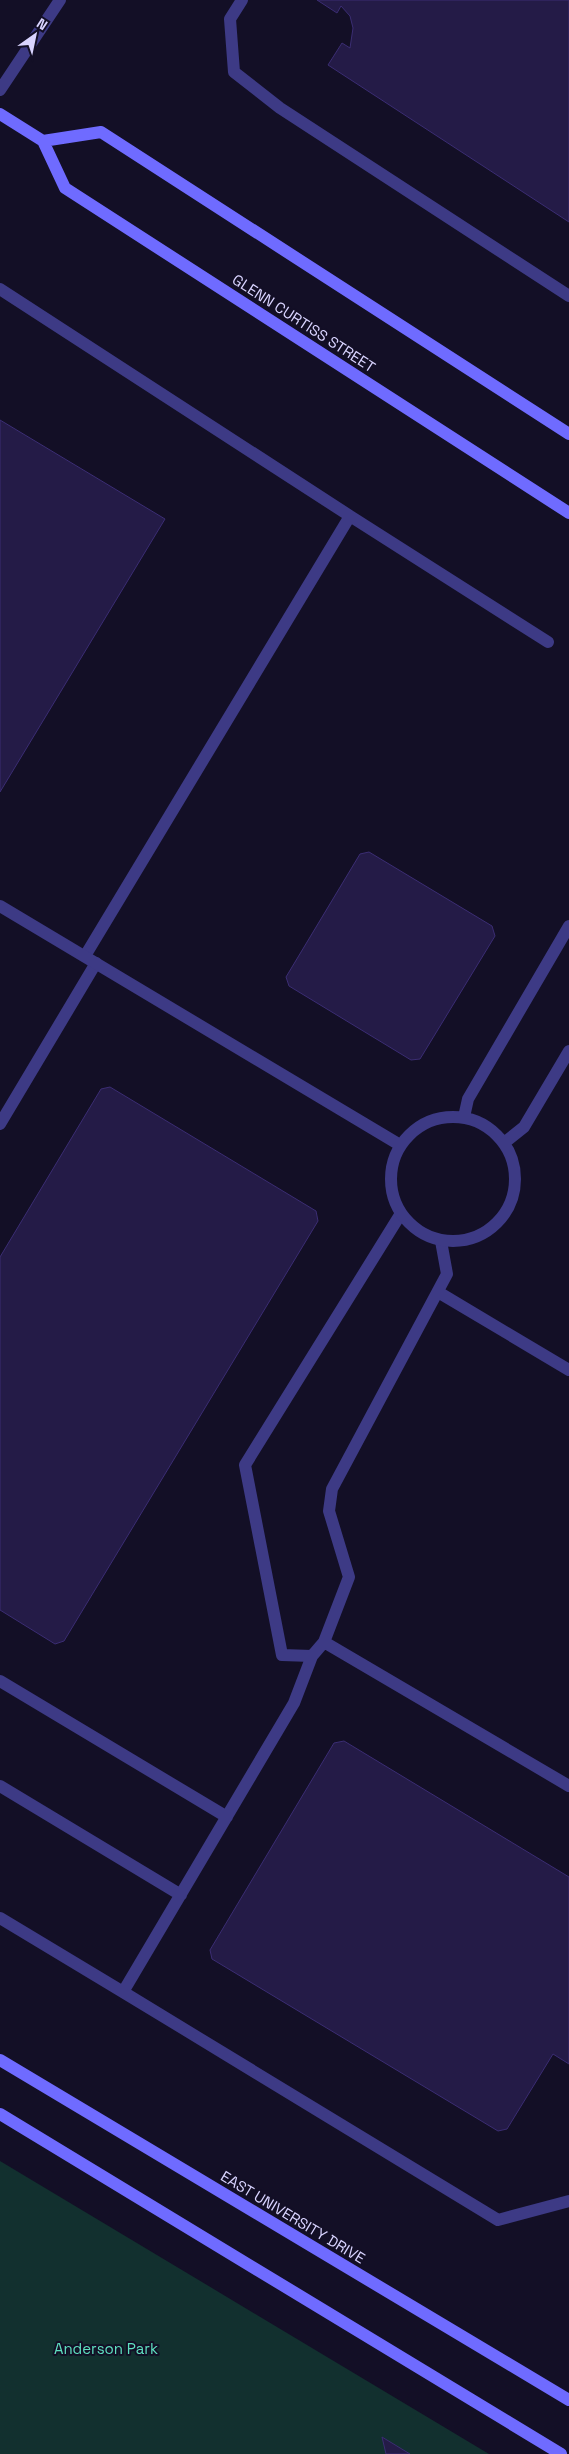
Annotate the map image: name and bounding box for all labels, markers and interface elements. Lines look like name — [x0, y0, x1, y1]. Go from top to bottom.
north arrow — [10, 10, 60, 60]
text: N — [33, 14, 51, 34]
street label: GLENN CURTISS STREET — [229, 270, 379, 376]
street label: EAST UNIVERSITY DRIVE — [217, 2166, 369, 2268]
park label: Anderson Park — [54, 2339, 158, 2358]

